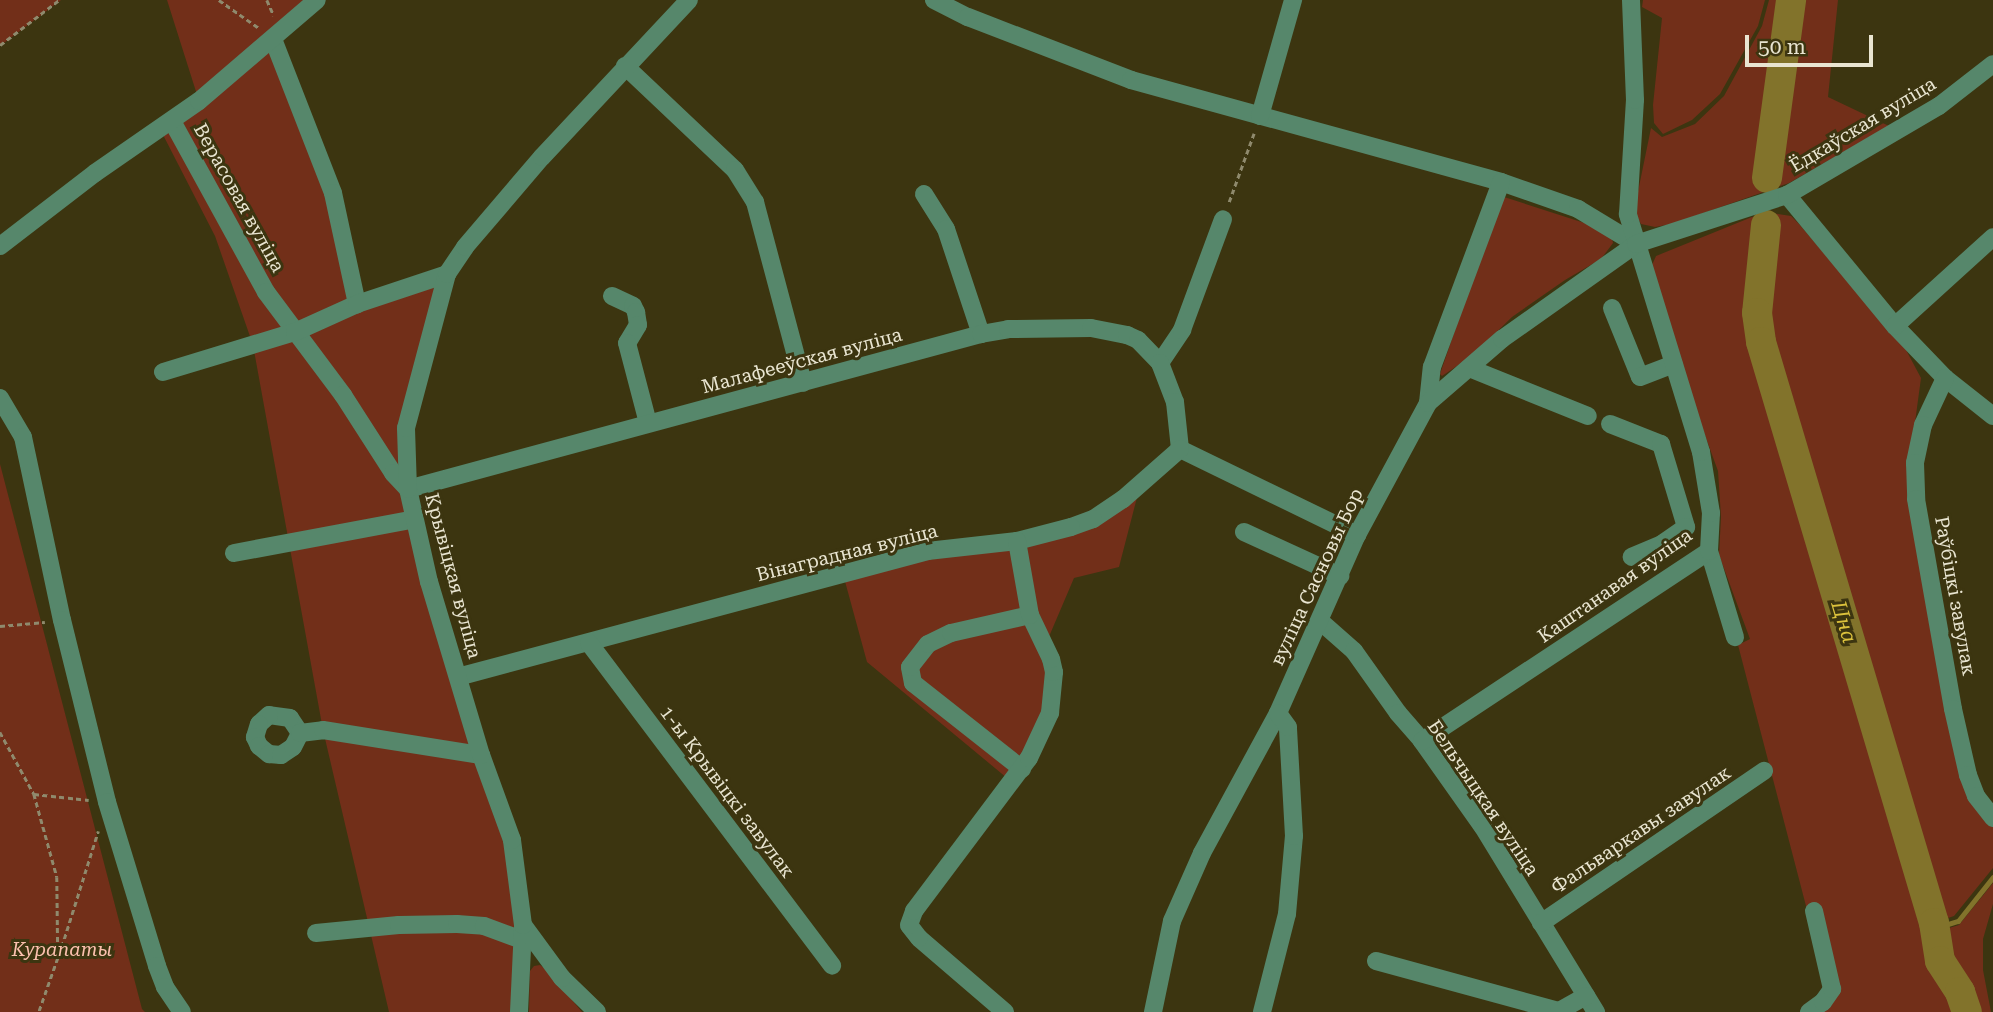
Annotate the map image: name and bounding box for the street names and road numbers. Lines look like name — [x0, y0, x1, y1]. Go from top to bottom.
street label: Ёдкаўская вуліца — [1786, 72, 1940, 178]
street label: Верасовая вуліца — [189, 120, 289, 276]
street label: Малафееўская вуліца — [699, 323, 905, 399]
street label: вуліца Сасновы Бор — [1266, 485, 1368, 669]
street label: Крывіцкая вуліца — [420, 491, 486, 661]
street label: Раўбіцкі завулак — [1930, 515, 1980, 677]
street label: Вінаградная вуліца — [754, 519, 940, 587]
street label: Каштанавая вуліца — [1533, 524, 1697, 648]
street label: 1-ы Крывіцкі завулак — [655, 702, 799, 882]
street label: Бельчыцкая вуліца — [1422, 716, 1544, 880]
street label: Фальваркавы завулак — [1547, 761, 1735, 899]

